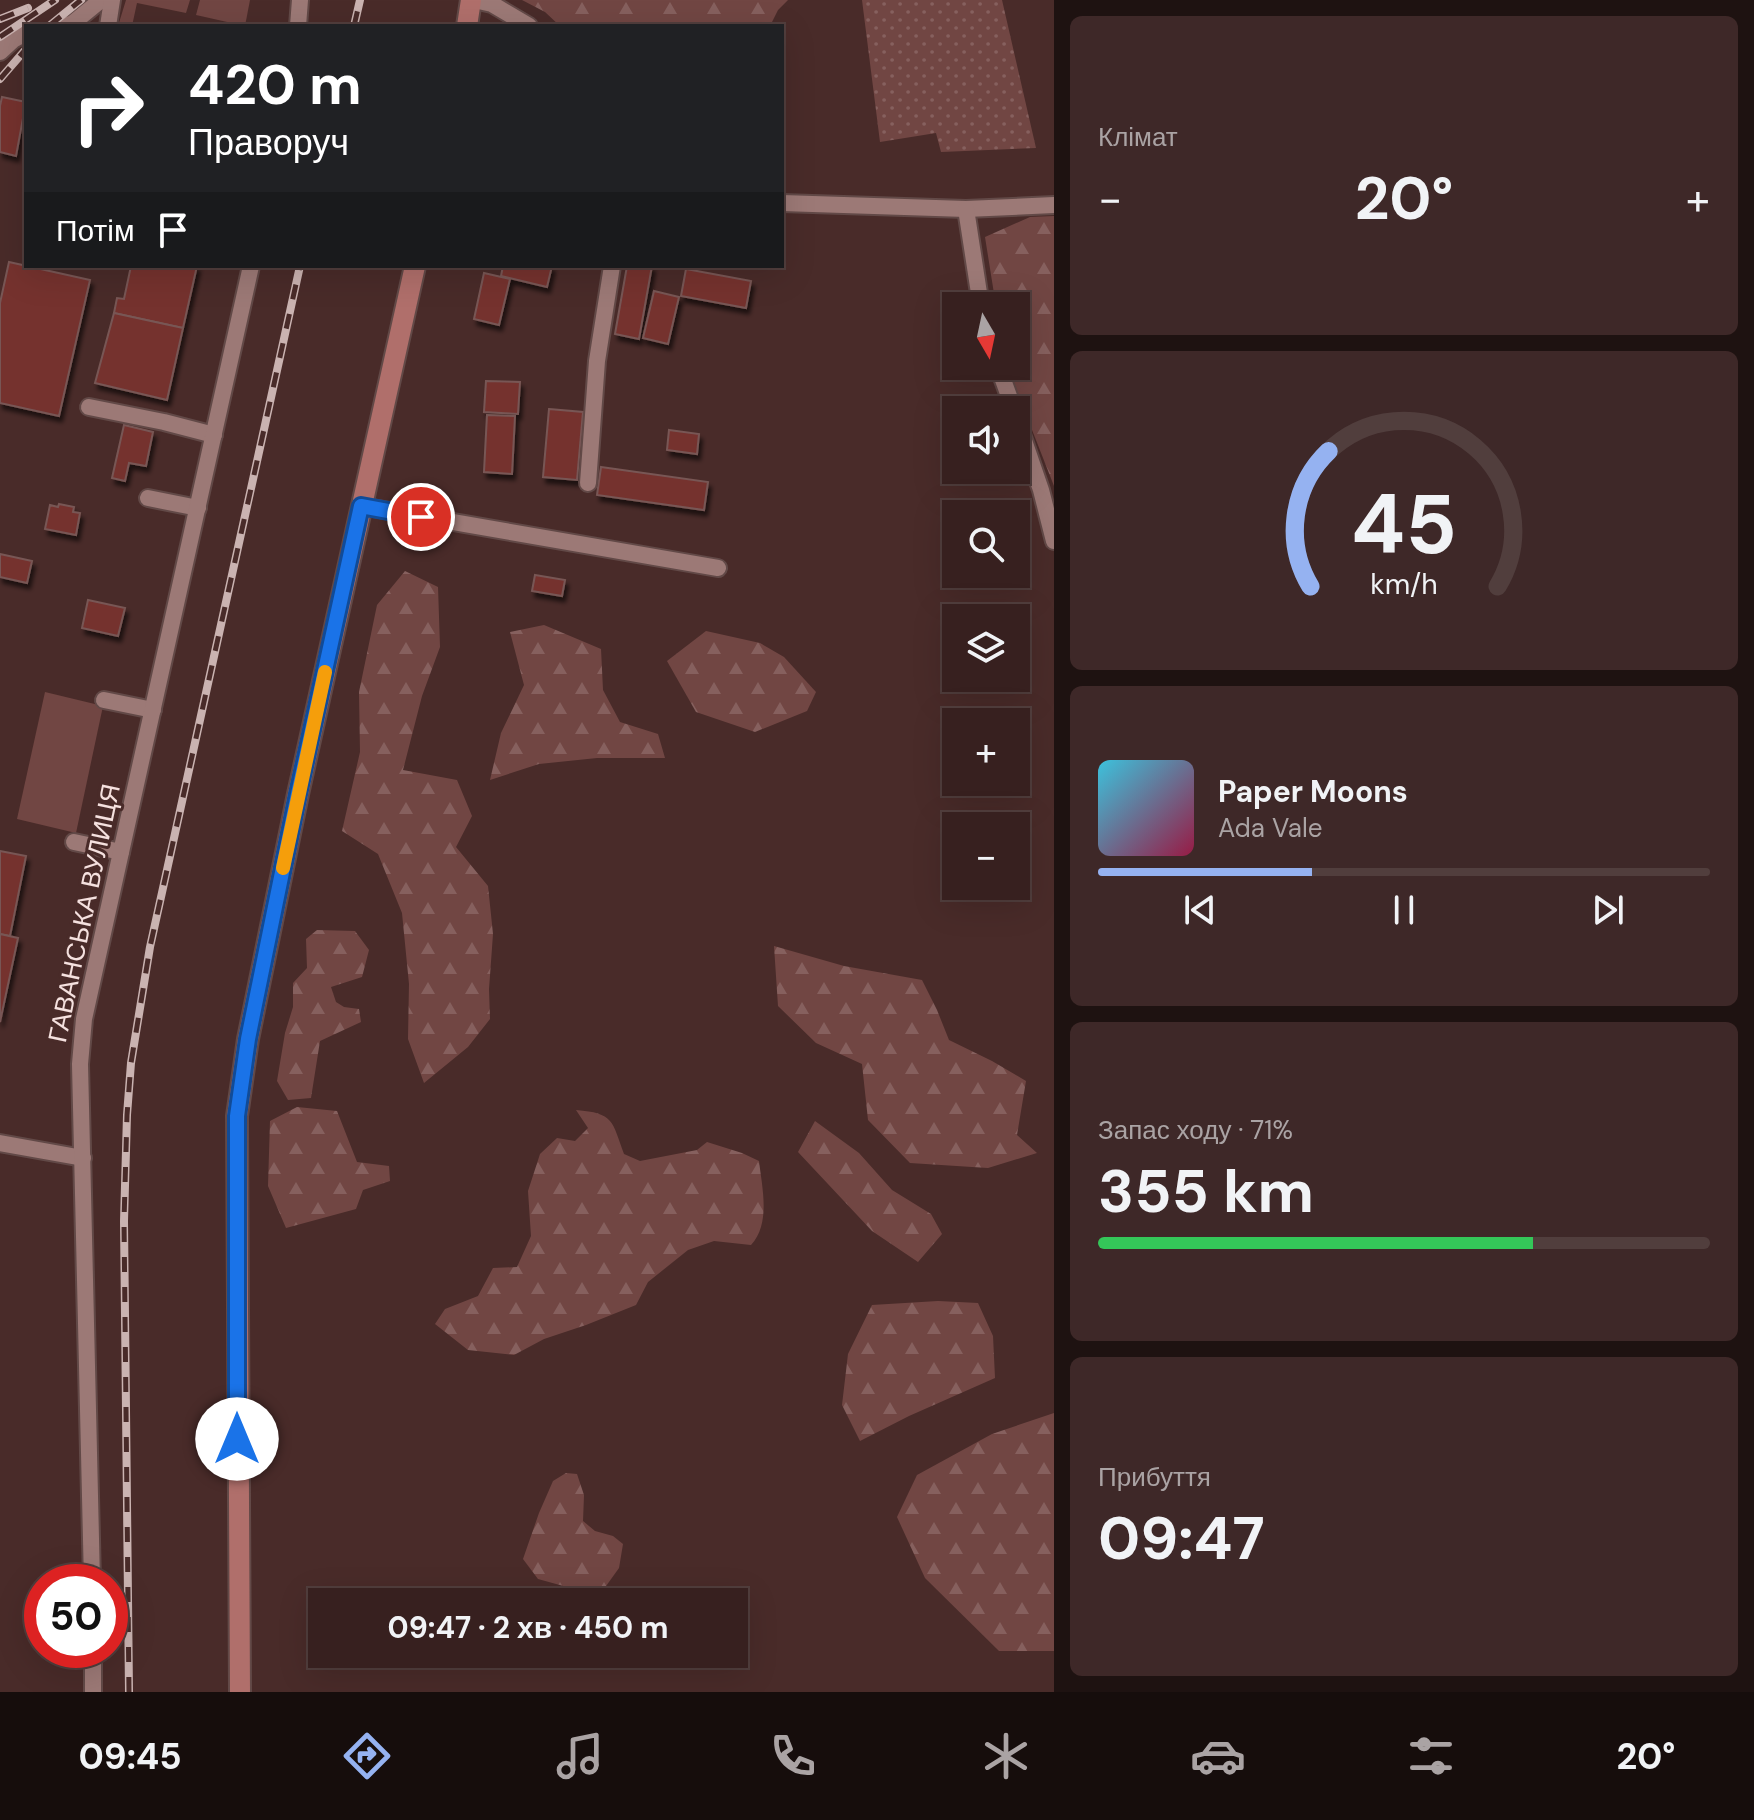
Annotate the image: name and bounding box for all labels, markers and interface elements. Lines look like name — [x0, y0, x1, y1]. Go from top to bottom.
text: 420 m — [188, 48, 362, 121]
icon: right — [56, 56, 160, 160]
text: Праворуч — [188, 119, 349, 166]
text: Клімат — [1098, 120, 1178, 154]
text: 20° — [1355, 159, 1453, 238]
text: − — [1098, 170, 1122, 228]
text: + — [1686, 170, 1710, 228]
icon: arrive — [151, 208, 195, 252]
text: Потім — [56, 211, 135, 250]
north arrow — [942, 292, 1030, 380]
map controls — [942, 292, 1030, 900]
button: sound — [942, 396, 1030, 484]
text: 45 — [1351, 469, 1457, 578]
pin — [387, 483, 455, 551]
icon: arrive — [399, 495, 443, 539]
button: search — [942, 500, 1030, 588]
text: km/h — [1370, 566, 1438, 603]
button: layers — [942, 604, 1030, 692]
button: + — [942, 708, 1030, 796]
text: Paper Moons — [1218, 772, 1408, 811]
street label: ГАВАНСЬКА ВУЛИЦЯ — [40, 781, 128, 1045]
text: Ada Vale — [1218, 811, 1323, 845]
button: − — [942, 812, 1030, 900]
icon: previous — [1178, 888, 1222, 932]
icon: pause — [1382, 888, 1426, 932]
icon: next — [1586, 888, 1630, 932]
text: Запас ходу · 71% — [1098, 1113, 1293, 1147]
text: 355 km — [1098, 1152, 1314, 1231]
position arrow — [195, 1397, 279, 1481]
text: Прибуття — [1098, 1460, 1211, 1494]
text: 09:47 — [1098, 1499, 1265, 1578]
speed limit sign: 50 — [24, 1564, 128, 1668]
text: 09:47 · 2 хв · 450 m — [388, 1608, 668, 1647]
icon: directions — [339, 1728, 395, 1784]
icon: music — [552, 1728, 608, 1784]
icon: phone — [765, 1728, 821, 1784]
icon: climate — [978, 1728, 1034, 1784]
icon: car — [1190, 1728, 1246, 1784]
icon: filters — [1403, 1728, 1459, 1784]
text: 09:45 — [78, 1733, 182, 1780]
text: 20° — [1616, 1733, 1675, 1780]

